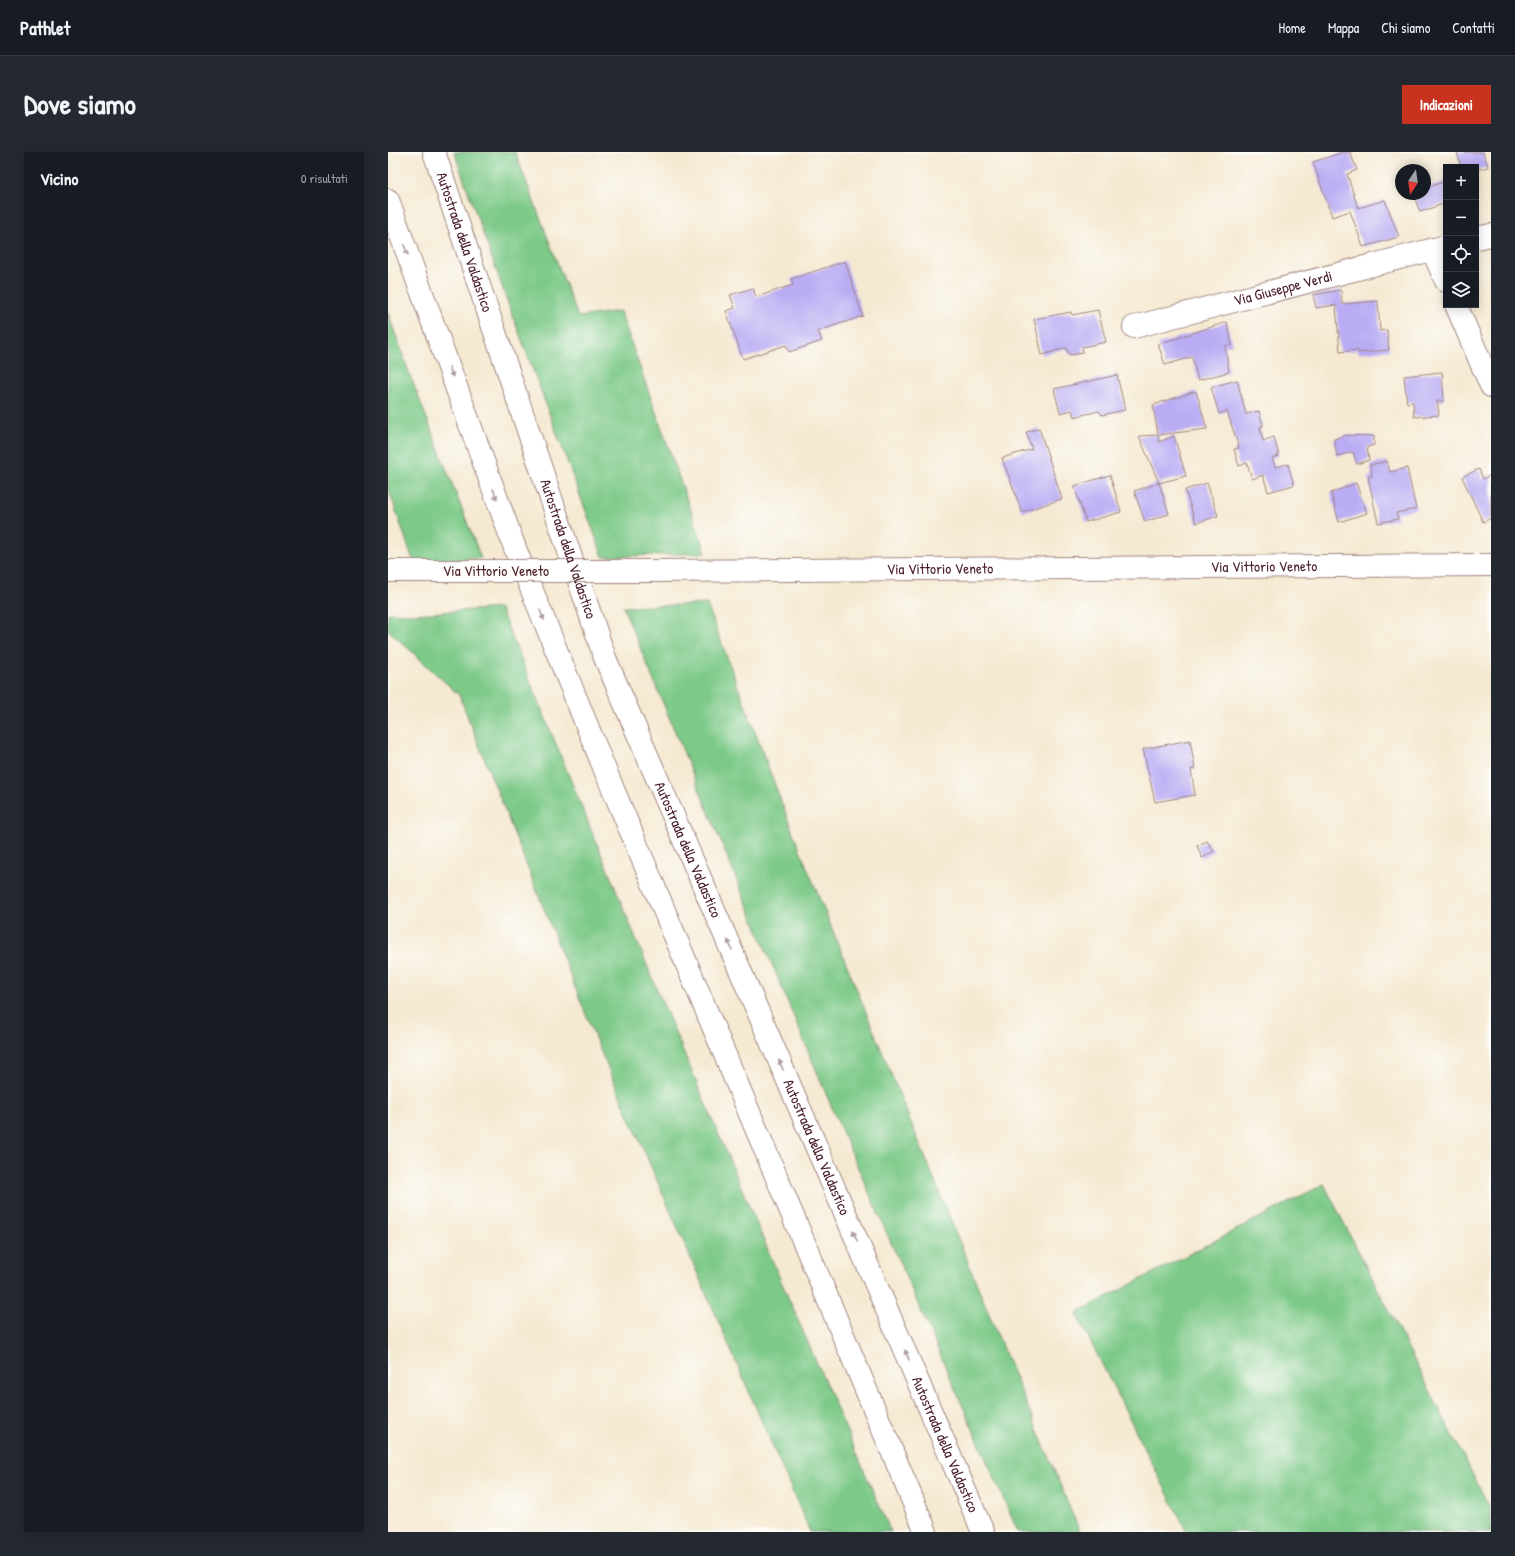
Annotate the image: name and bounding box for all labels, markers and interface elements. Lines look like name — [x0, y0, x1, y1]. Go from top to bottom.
text: Pathlet — [20, 15, 70, 41]
text: Home — [1279, 18, 1306, 37]
text: Mappa — [1328, 18, 1359, 37]
text: Chi siamo — [1381, 18, 1430, 37]
text: Contatti — [1452, 18, 1495, 37]
text: Dove siamo — [24, 85, 136, 123]
button: Indicazioni — [1402, 85, 1491, 124]
north arrow — [1395, 164, 1431, 200]
map controls — [1443, 164, 1479, 308]
button: + — [1443, 164, 1479, 200]
text: Vicino — [40, 167, 78, 190]
text: 0 risultati — [301, 169, 348, 187]
street label: Autostrada della Valdastico — [432, 169, 498, 315]
button: − — [1443, 200, 1479, 236]
button: locate — [1443, 236, 1479, 272]
one-way arrow — [404, 244, 410, 256]
street label: Via Giuseppe Verdi — [1231, 265, 1335, 311]
button: layers — [1443, 272, 1479, 308]
one-way arrow — [448, 366, 454, 378]
street label: Autostrada della Valdastico — [535, 476, 602, 621]
one-way arrow — [493, 488, 499, 500]
street label: Via Vittorio Veneto — [1211, 555, 1317, 577]
street label: Via Vittorio Veneto — [887, 558, 993, 579]
street label: Via Vittorio Veneto — [443, 560, 549, 581]
one-way arrow — [539, 610, 545, 621]
street label: Autostrada della Valdastico — [650, 778, 727, 921]
one-way arrow — [726, 939, 732, 951]
one-way arrow — [778, 1058, 784, 1070]
street label: Autostrada della Valdastico — [778, 1076, 856, 1218]
one-way arrow — [852, 1230, 858, 1241]
one-way arrow — [903, 1348, 909, 1360]
street label: Autostrada della Valdastico — [907, 1373, 984, 1516]

